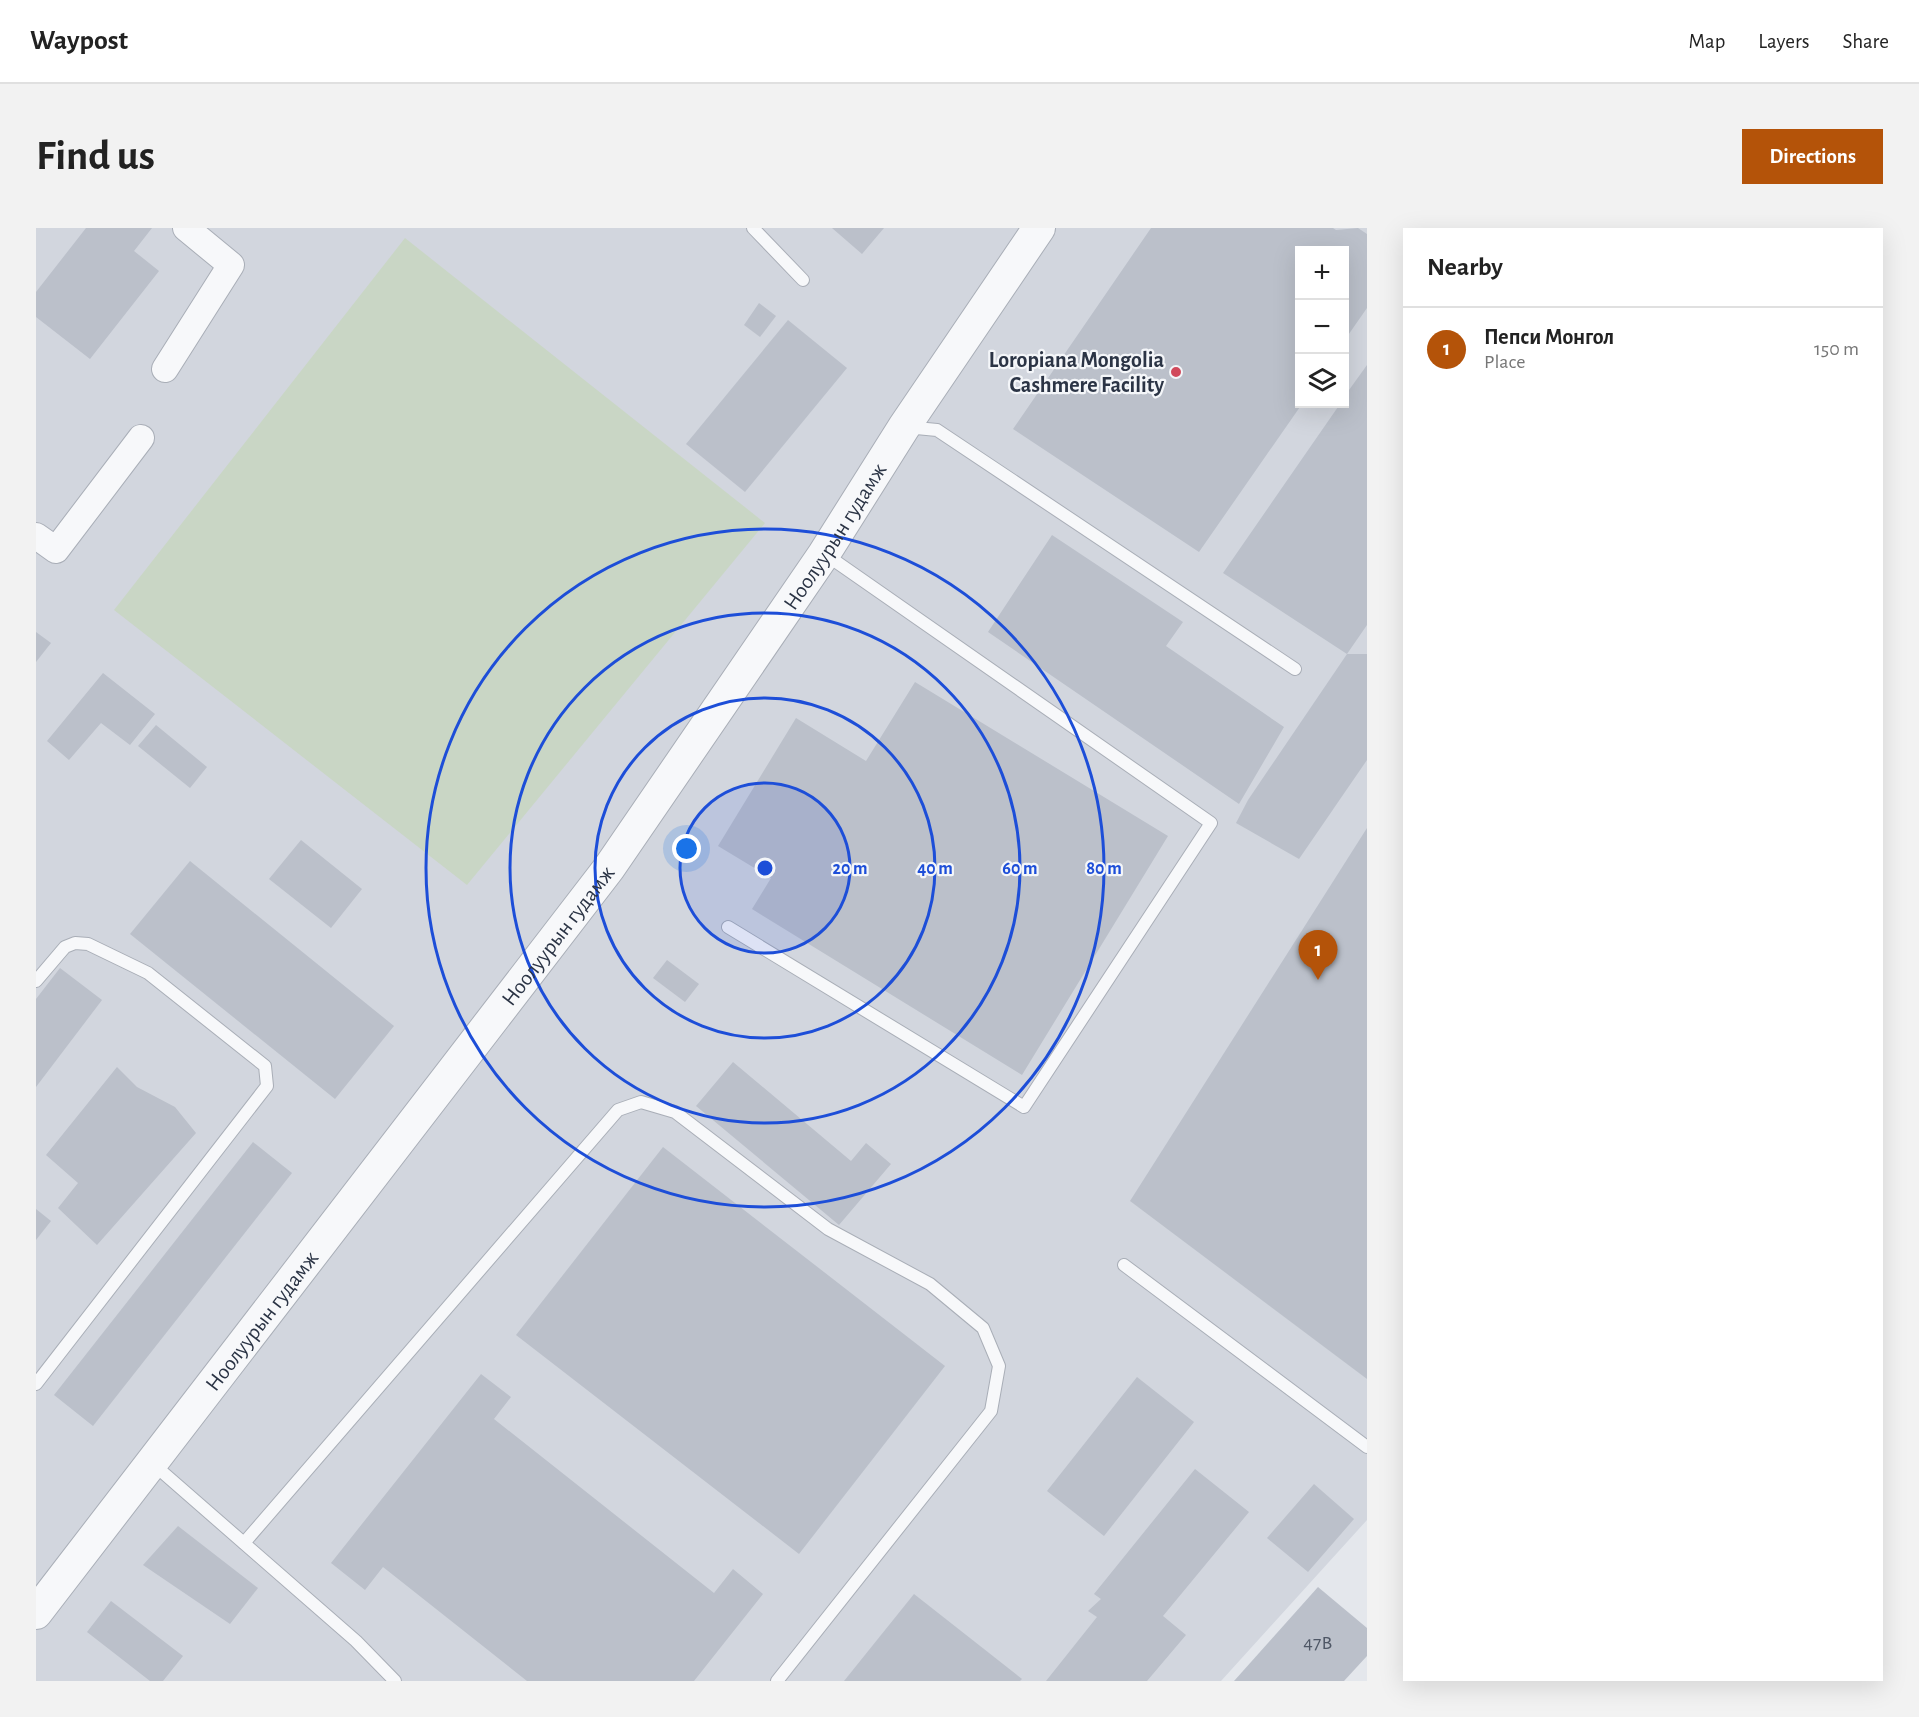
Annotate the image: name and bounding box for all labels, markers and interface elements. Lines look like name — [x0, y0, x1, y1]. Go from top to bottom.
text: Waypost — [30, 27, 128, 55]
text: Map — [1689, 31, 1725, 52]
text: Layers — [1758, 31, 1809, 52]
text: Share — [1842, 31, 1889, 52]
button: Directions — [1742, 129, 1883, 184]
text: Find us — [36, 135, 155, 177]
map controls — [1295, 246, 1349, 408]
button: + — [1295, 246, 1349, 300]
text: Nearby — [1427, 254, 1503, 280]
button: − — [1295, 300, 1349, 354]
text: Пепси Монгол — [1484, 326, 1614, 348]
text: 1 — [1443, 339, 1450, 359]
text: 150 m — [1814, 339, 1859, 359]
place label: Loropiana Mongolia Cashmere Facility — [989, 349, 1164, 397]
text: Place — [1484, 352, 1525, 372]
button: layers — [1295, 354, 1349, 408]
marker: Loropiana Mongolia Cashmere Facility — [1169, 365, 1183, 379]
street label: Ноолуурын гудамж — [779, 459, 890, 614]
your location — [672, 834, 701, 863]
centre of rings — [755, 858, 775, 878]
text: 20 m — [832, 860, 868, 878]
text: 40 m — [917, 860, 953, 878]
text: 60 m — [1002, 860, 1038, 878]
text: 80 m — [1086, 860, 1122, 878]
street label: Ноолуурын гудамж — [498, 862, 619, 1010]
pin: 1 — [1298, 930, 1338, 980]
street label: Ноолуурын гудамж — [201, 1247, 322, 1395]
house number: 47В — [1303, 1633, 1333, 1653]

